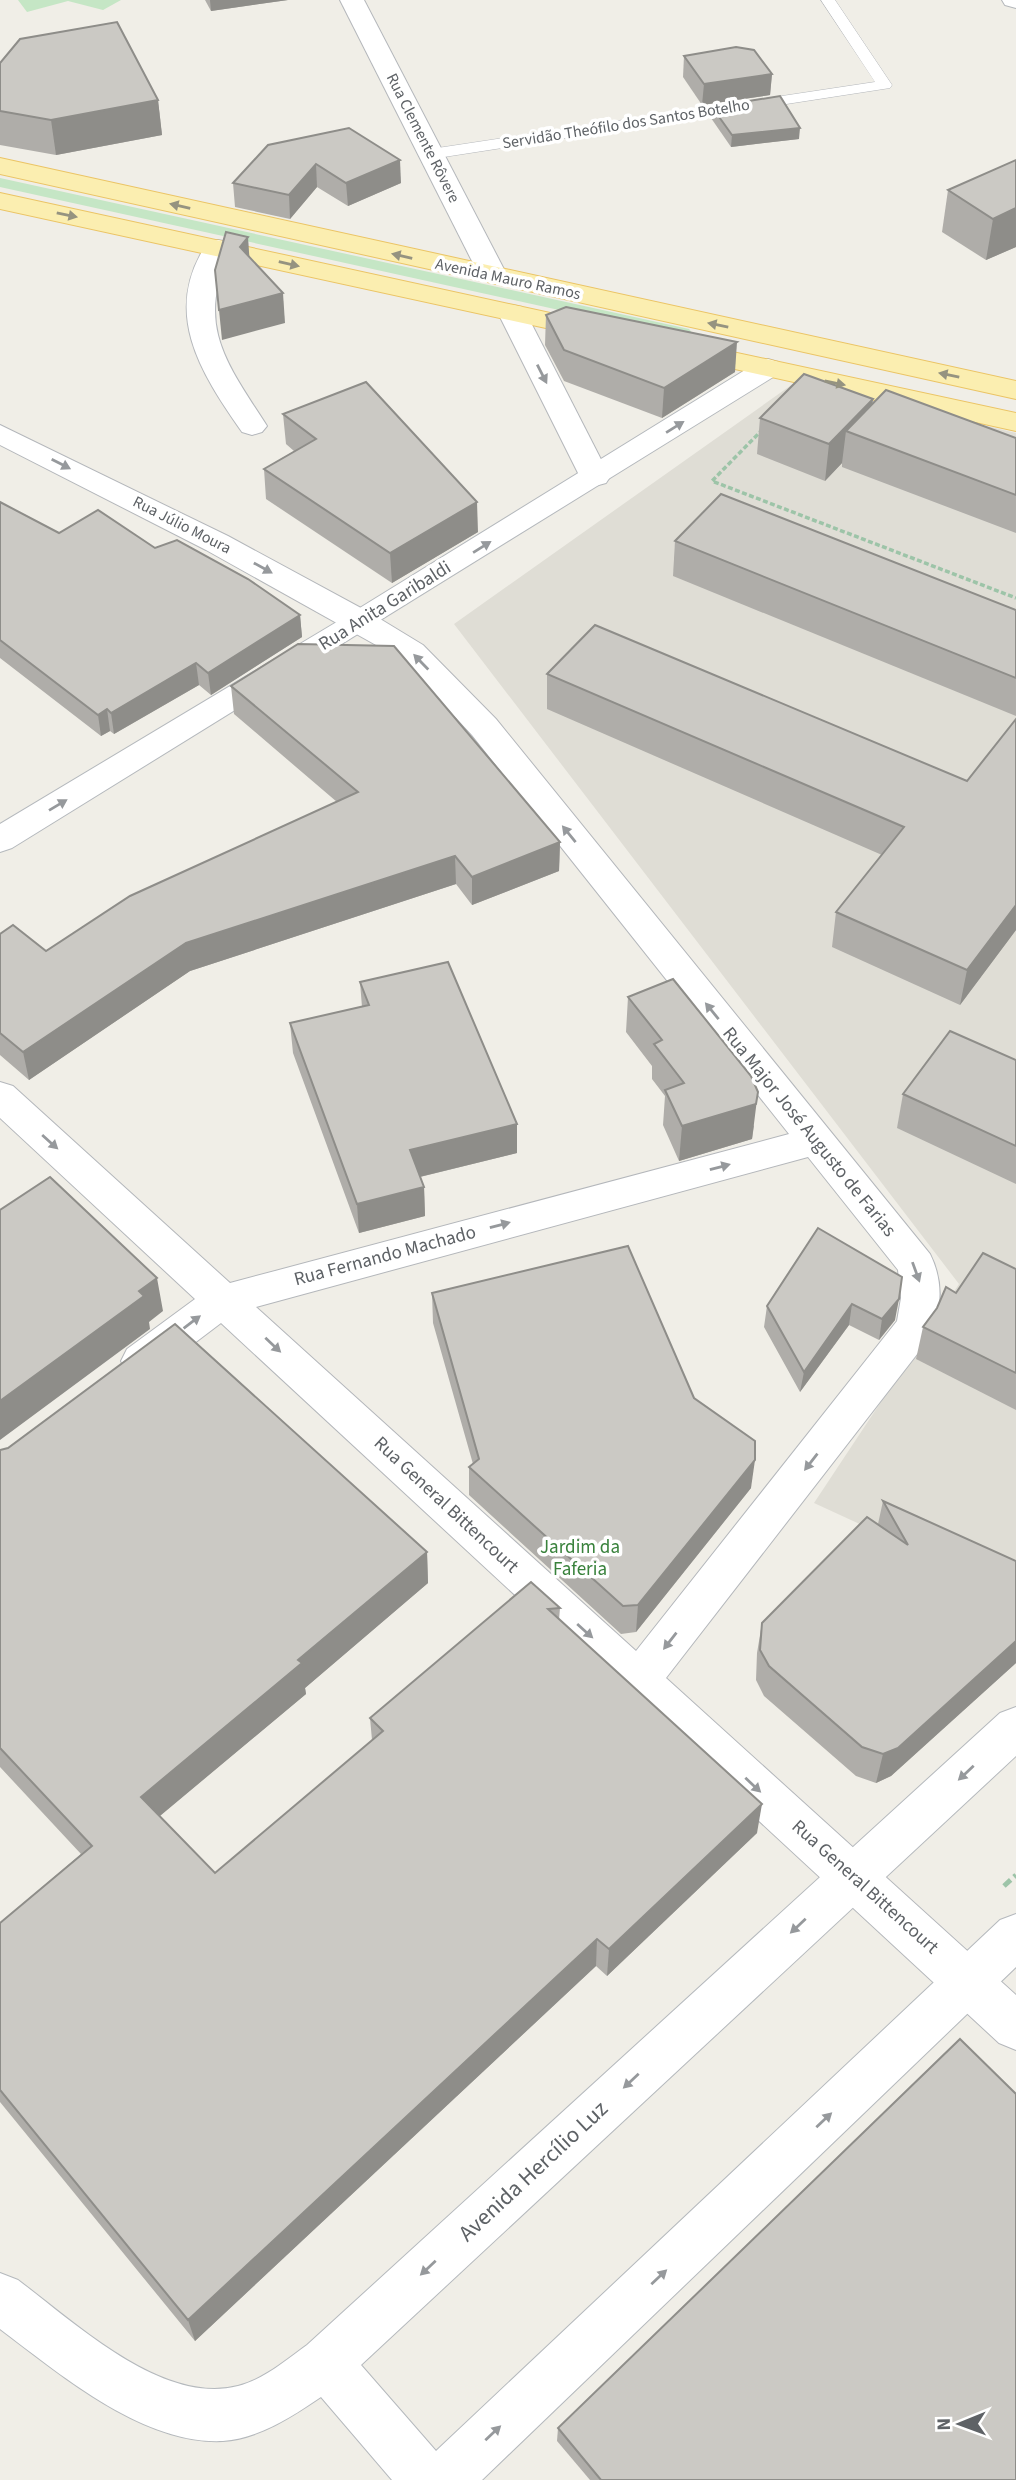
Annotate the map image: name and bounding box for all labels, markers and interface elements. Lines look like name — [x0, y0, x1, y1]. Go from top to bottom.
street label: Rua Clemente Rôvere — [381, 69, 465, 207]
street label: Servidão Theófilo dos Santos Botelho — [501, 94, 751, 154]
one-way arrow — [169, 201, 191, 212]
one-way arrow — [56, 210, 78, 221]
one-way arrow — [391, 250, 413, 261]
street label: Avenida Mauro Ramos — [433, 253, 583, 305]
one-way arrow — [278, 259, 300, 270]
one-way arrow — [707, 320, 729, 331]
one-way arrow — [537, 364, 548, 384]
one-way arrow — [938, 370, 960, 381]
one-way arrow — [824, 377, 846, 388]
one-way arrow — [665, 420, 685, 433]
one-way arrow — [51, 459, 71, 470]
street label: Rua Júlio Moura — [129, 491, 235, 559]
one-way arrow — [472, 540, 491, 553]
street label: Rua Anita Garibaldi — [313, 554, 457, 658]
one-way arrow — [254, 562, 273, 574]
one-way arrow — [413, 654, 429, 671]
one-way arrow — [49, 798, 68, 811]
one-way arrow — [562, 825, 577, 843]
one-way arrow — [704, 1003, 719, 1021]
street label: Rua Major José Augusto de Farias — [716, 1021, 902, 1243]
one-way arrow — [41, 1134, 59, 1150]
one-way arrow — [709, 1161, 731, 1172]
street label: Rua Fernando Machado — [291, 1219, 479, 1293]
one-way arrow — [490, 1220, 511, 1230]
one-way arrow — [911, 1262, 922, 1283]
one-way arrow — [183, 1316, 201, 1330]
one-way arrow — [264, 1337, 281, 1353]
street label: Rua General Bittencourt — [367, 1430, 525, 1580]
one-way arrow — [803, 1452, 818, 1470]
park label: Jardim da Faferia — [540, 1534, 620, 1583]
one-way arrow — [576, 1623, 594, 1639]
one-way arrow — [663, 1631, 678, 1649]
one-way arrow — [957, 1765, 975, 1781]
one-way arrow — [744, 1776, 761, 1792]
street label: Rua General Bittencourt — [786, 1814, 945, 1961]
one-way arrow — [790, 1918, 807, 1934]
one-way arrow — [623, 2072, 640, 2088]
street label: Avenida Hercílio Luz — [451, 2093, 615, 2249]
one-way arrow — [815, 2112, 833, 2128]
one-way arrow — [420, 2260, 437, 2276]
one-way arrow — [650, 2269, 667, 2285]
north arrow — [925, 2389, 995, 2459]
text: N — [931, 2418, 958, 2431]
one-way arrow — [485, 2425, 502, 2441]

